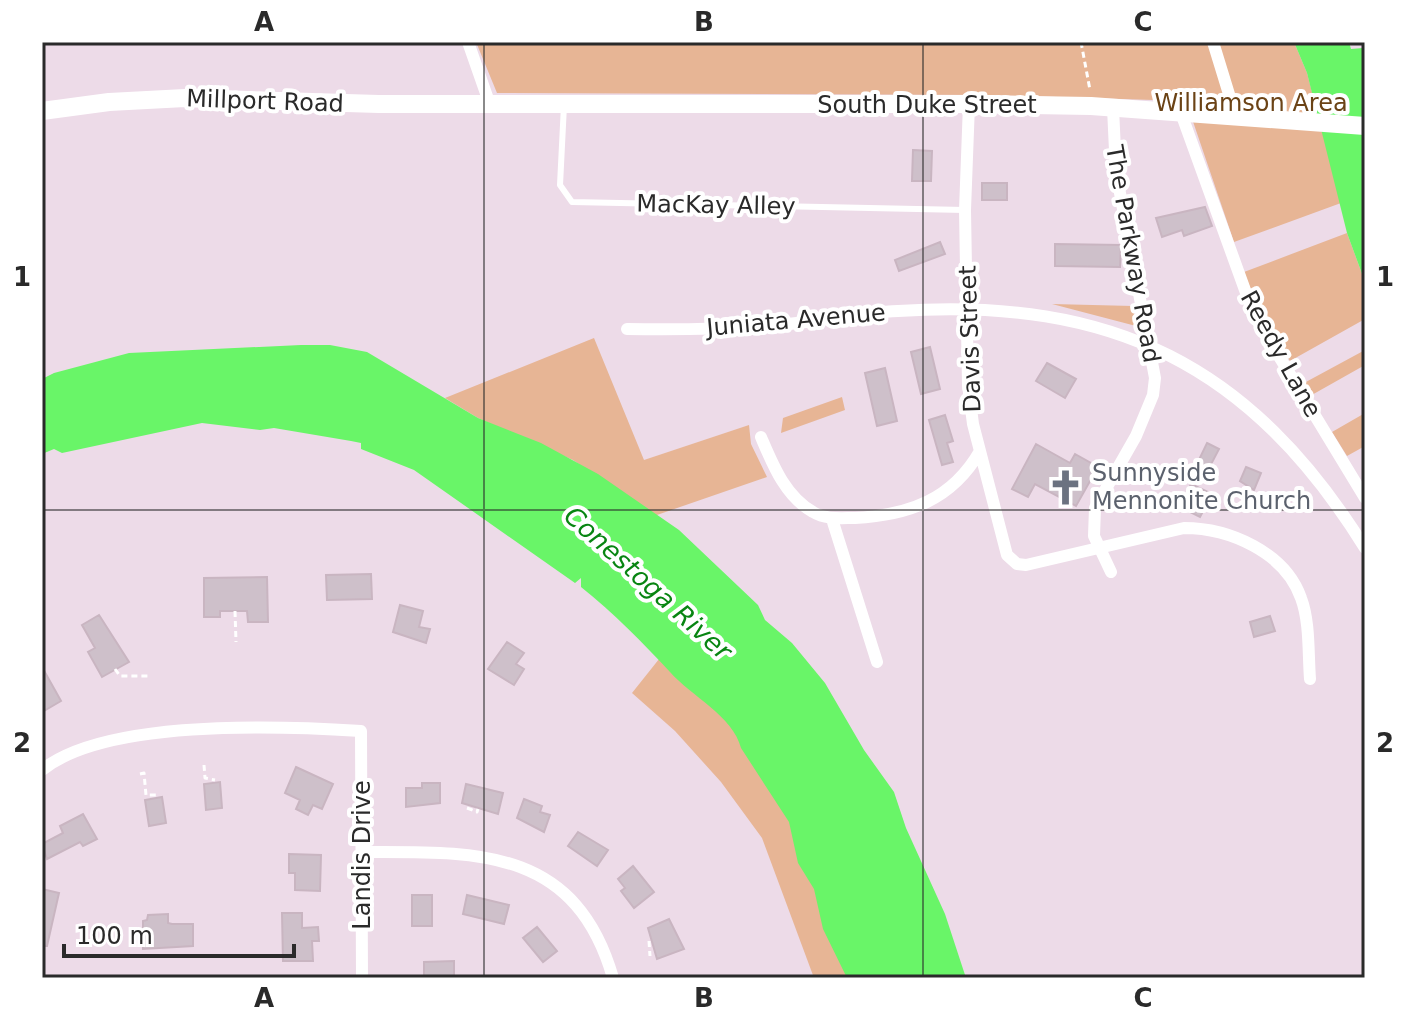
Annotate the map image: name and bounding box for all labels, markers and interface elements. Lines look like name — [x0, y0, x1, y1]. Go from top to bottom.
text: A — [254, 7, 274, 37]
text: B — [694, 7, 714, 37]
text: C — [1133, 7, 1153, 37]
street label: Millport Road — [186, 84, 344, 118]
park label: Williamson Area — [1154, 89, 1348, 117]
street label: South Duke Street — [817, 91, 1037, 119]
street label: The Parkway Road — [1100, 142, 1166, 365]
street label: MacKay Alley — [636, 190, 796, 220]
text: 1 — [13, 262, 31, 292]
text: 1 — [1376, 262, 1394, 292]
street label: Davis Street — [953, 265, 987, 413]
street label: Reedy Lane — [1235, 286, 1327, 422]
street label: Juniata Avenue — [703, 298, 887, 342]
place label: Sunnyside Mennonite Church — [1092, 459, 1311, 515]
church icon: Sunnyside Mennonite Church — [1047, 468, 1085, 506]
water label: Conestoga River — [558, 500, 739, 667]
text: 2 — [13, 728, 31, 758]
text: 2 — [1376, 728, 1394, 758]
street label: Landis Drive — [348, 780, 376, 930]
scale bar — [64, 908, 294, 958]
text: 100 m — [76, 922, 153, 950]
text: A — [254, 983, 274, 1013]
text: B — [694, 983, 714, 1013]
text: C — [1133, 983, 1153, 1013]

